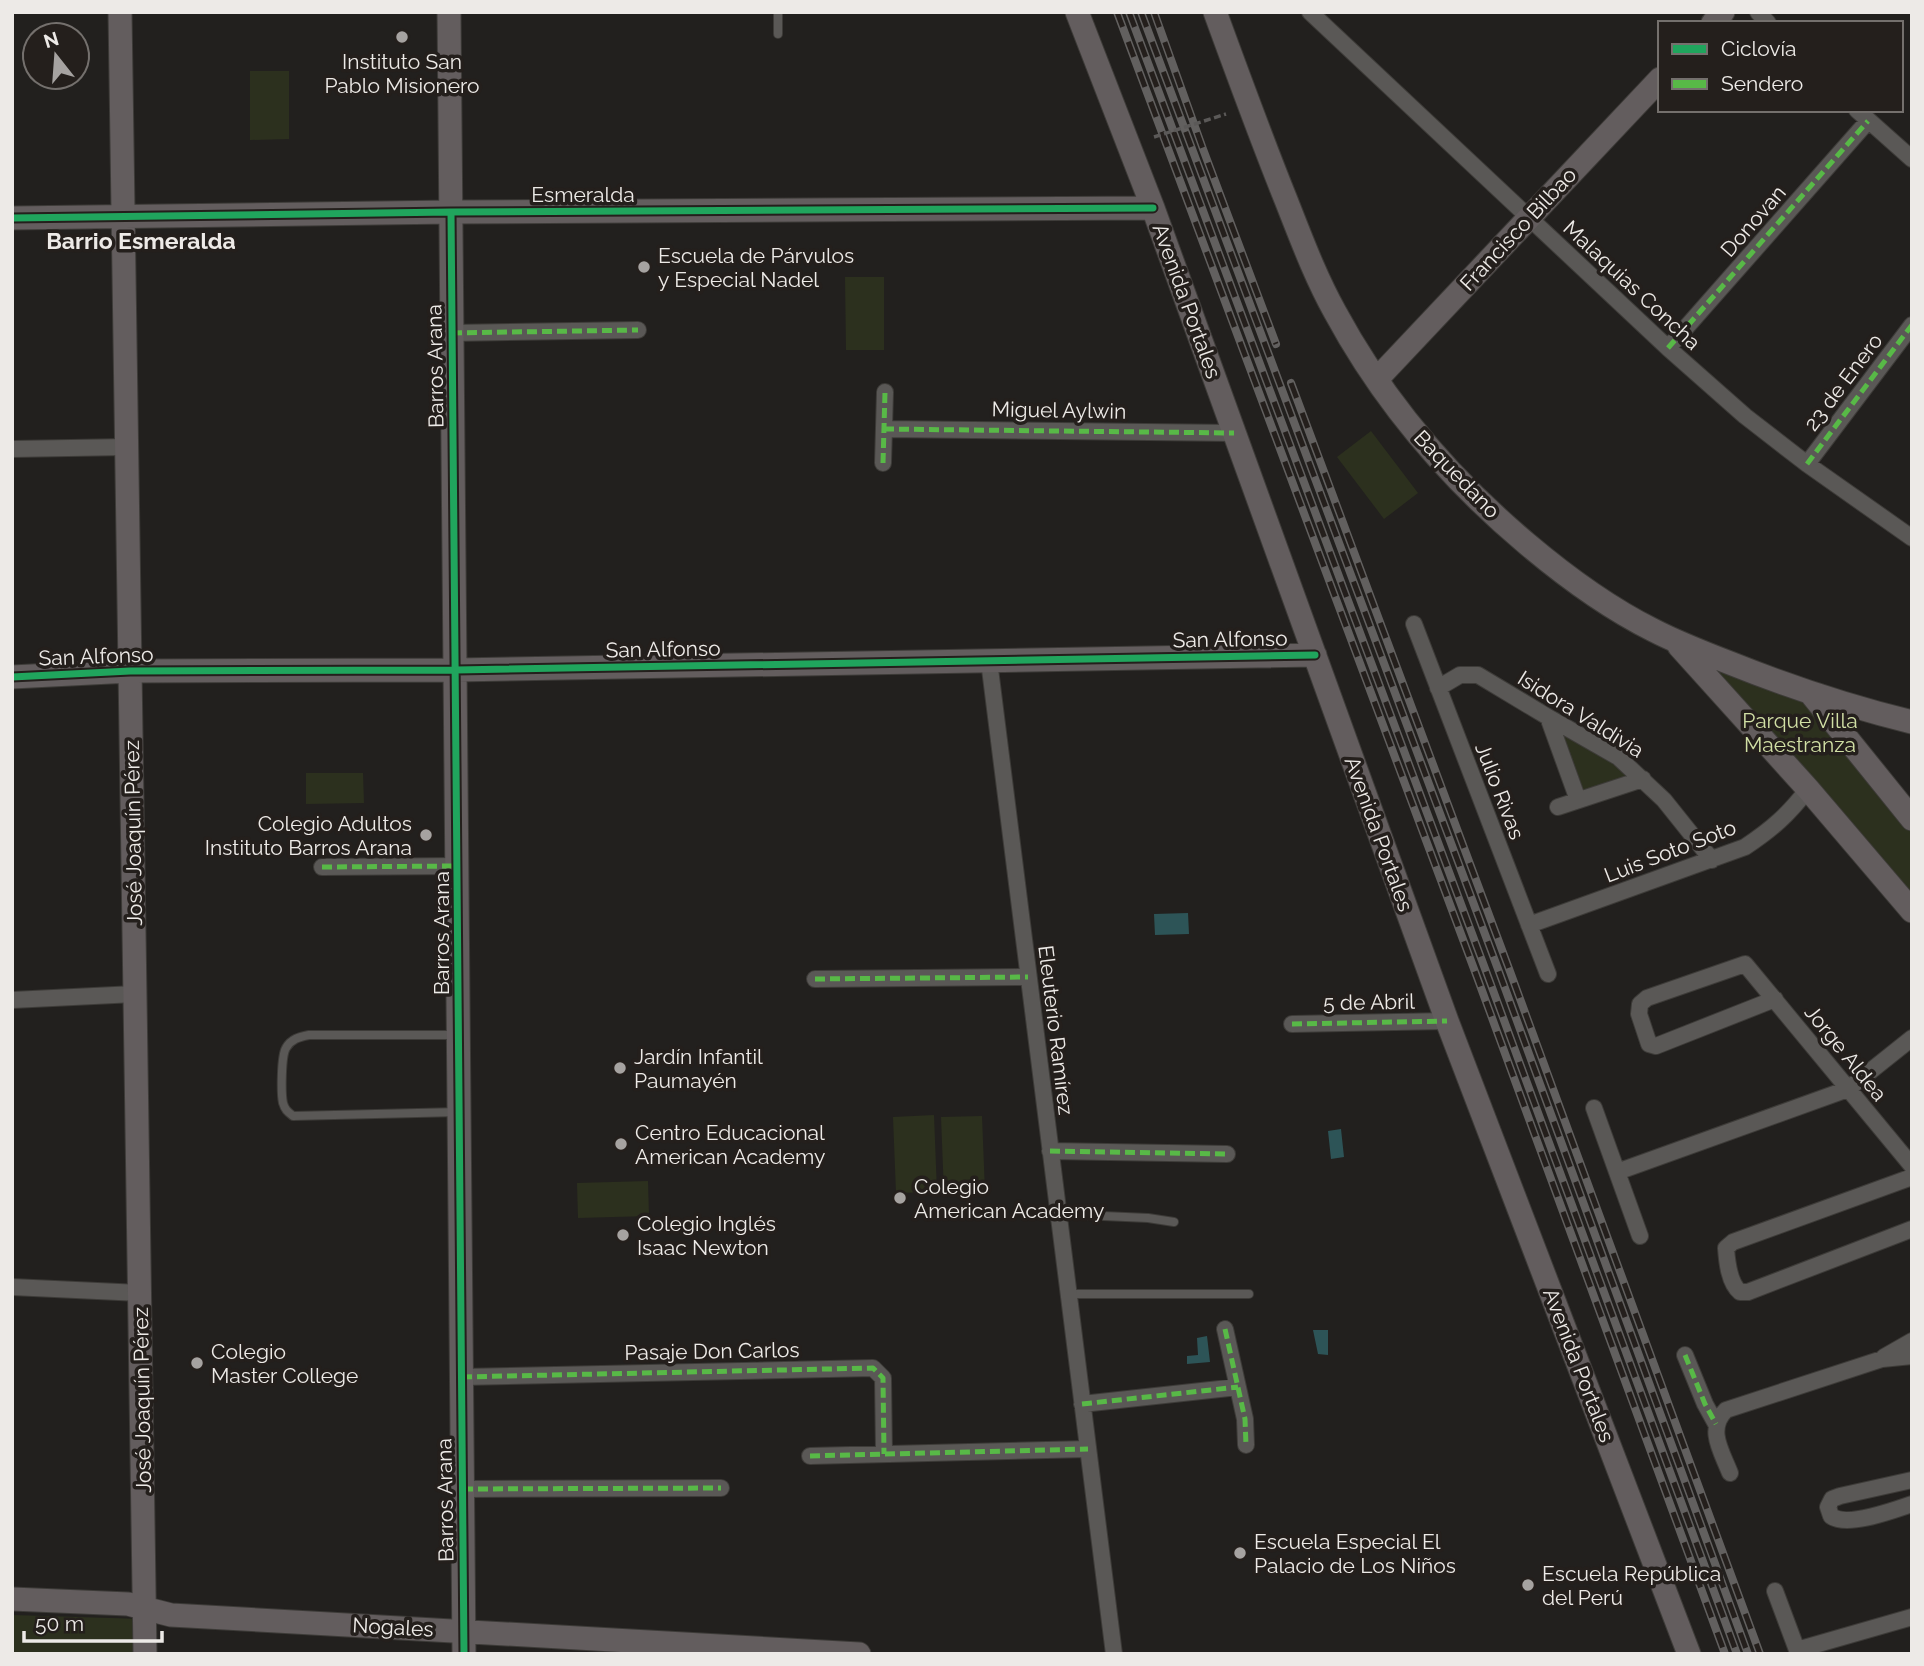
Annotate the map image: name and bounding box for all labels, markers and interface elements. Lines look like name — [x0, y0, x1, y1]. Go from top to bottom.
north arrow — [21, 21, 91, 91]
legend — [1658, 21, 1903, 112]
text: N — [41, 27, 61, 52]
marker: Instituto San Pablo Misionero — [394, 29, 410, 45]
text: Ciclovía — [1721, 36, 1797, 61]
place label: Instituto San Pablo Misionero — [324, 49, 480, 98]
text: Sendero — [1721, 71, 1803, 96]
street label: Francisco Bilbao — [1455, 162, 1581, 296]
street label: Donovan — [1715, 180, 1791, 262]
street label: Esmeralda — [531, 182, 635, 207]
street label: Malaquias Concha — [1558, 215, 1706, 355]
street label: Avenida Portales — [1147, 220, 1227, 382]
district label: Barrio Esmeralda — [46, 227, 236, 254]
place label: Escuela de Párvulos y Especial Nadel — [658, 243, 854, 292]
marker: Escuela de Párvulos y Especial Nadel — [636, 259, 652, 275]
street label: Barros Arana — [421, 304, 449, 428]
street label: 23 de Enero — [1798, 329, 1888, 435]
street label: Miguel Aylwin — [991, 396, 1127, 424]
street label: Baquedano — [1409, 425, 1505, 523]
street label: San Alfonso — [1172, 625, 1288, 653]
street label: San Alfonso — [605, 635, 721, 663]
street label: San Alfonso — [38, 642, 154, 670]
street label: Isidora Valdivia — [1513, 665, 1649, 763]
park label: Parque Villa Maestranza — [1742, 708, 1858, 757]
street label: Julio Rivas — [1470, 739, 1530, 843]
street label: José Joaquín Pérez — [119, 740, 147, 926]
street label: Avenida Portales — [1339, 753, 1419, 915]
place label: Colegio Adultos Instituto Barros Arana — [205, 811, 412, 860]
street label: Luis Soto Soto — [1601, 814, 1739, 888]
marker: Colegio Adultos Instituto Barros Arana — [418, 827, 434, 843]
street label: Barros Arana — [429, 871, 454, 995]
street label: Eleuterio Ramírez — [1033, 944, 1079, 1116]
street label: 5 de Abril — [1323, 989, 1415, 1015]
street label: Jorge Aldea — [1800, 1000, 1892, 1106]
place label: Jardín Infantil Paumayén — [634, 1044, 763, 1093]
marker: Jardín Infantil Paumayén — [612, 1060, 628, 1076]
place label: Centro Educacional American Academy — [635, 1120, 825, 1169]
marker: Centro Educacional American Academy — [613, 1136, 629, 1152]
place label: Colegio American Academy — [914, 1174, 1104, 1223]
marker: Colegio American Academy — [892, 1190, 908, 1206]
place label: Colegio Inglés Isaac Newton — [637, 1211, 776, 1260]
marker: Colegio Inglés Isaac Newton — [615, 1227, 631, 1243]
street label: Avenida Portales — [1538, 1285, 1620, 1445]
street label: José Joaquín Pérez — [128, 1307, 156, 1493]
street label: Pasaje Don Carlos — [624, 1337, 800, 1365]
place label: Colegio Master College — [211, 1339, 358, 1388]
marker: Colegio Master College — [189, 1355, 205, 1371]
street label: Barros Arana — [431, 1438, 459, 1562]
place label: Escuela Especial El Palacio de Los Niños — [1254, 1529, 1456, 1578]
marker: Escuela Especial El Palacio de Los Niños — [1232, 1545, 1248, 1561]
place label: Escuela República del Perú — [1542, 1561, 1721, 1610]
marker: Escuela República del Perú — [1520, 1577, 1536, 1593]
scale bar — [24, 1600, 163, 1644]
text: 50 m — [35, 1611, 84, 1636]
street label: Nogales — [352, 1612, 434, 1642]

